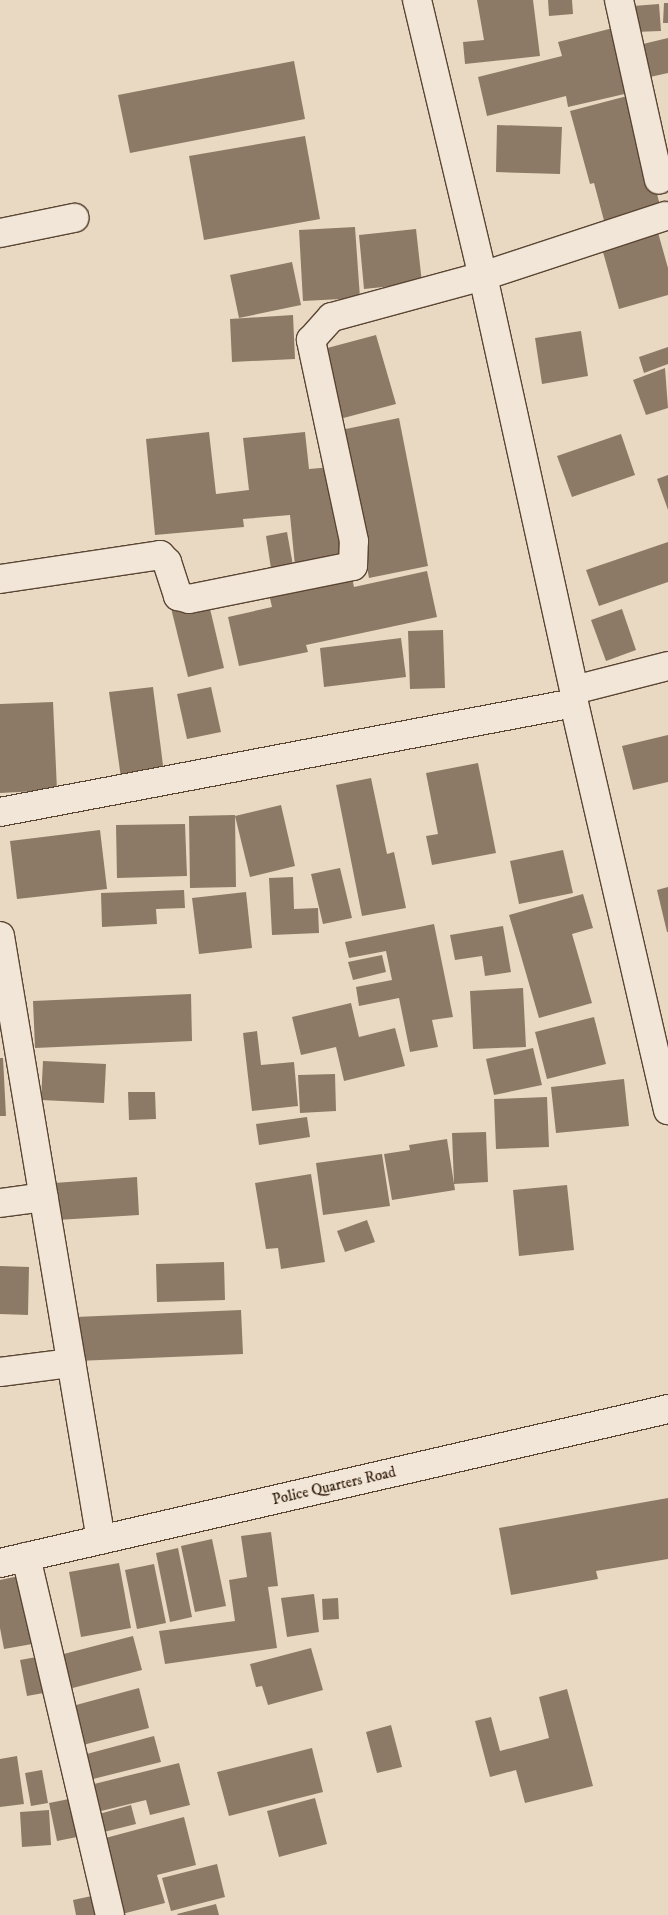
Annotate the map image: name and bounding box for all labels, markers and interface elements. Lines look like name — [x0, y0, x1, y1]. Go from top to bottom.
street label: Police Quarters Road — [271, 1463, 397, 1509]

